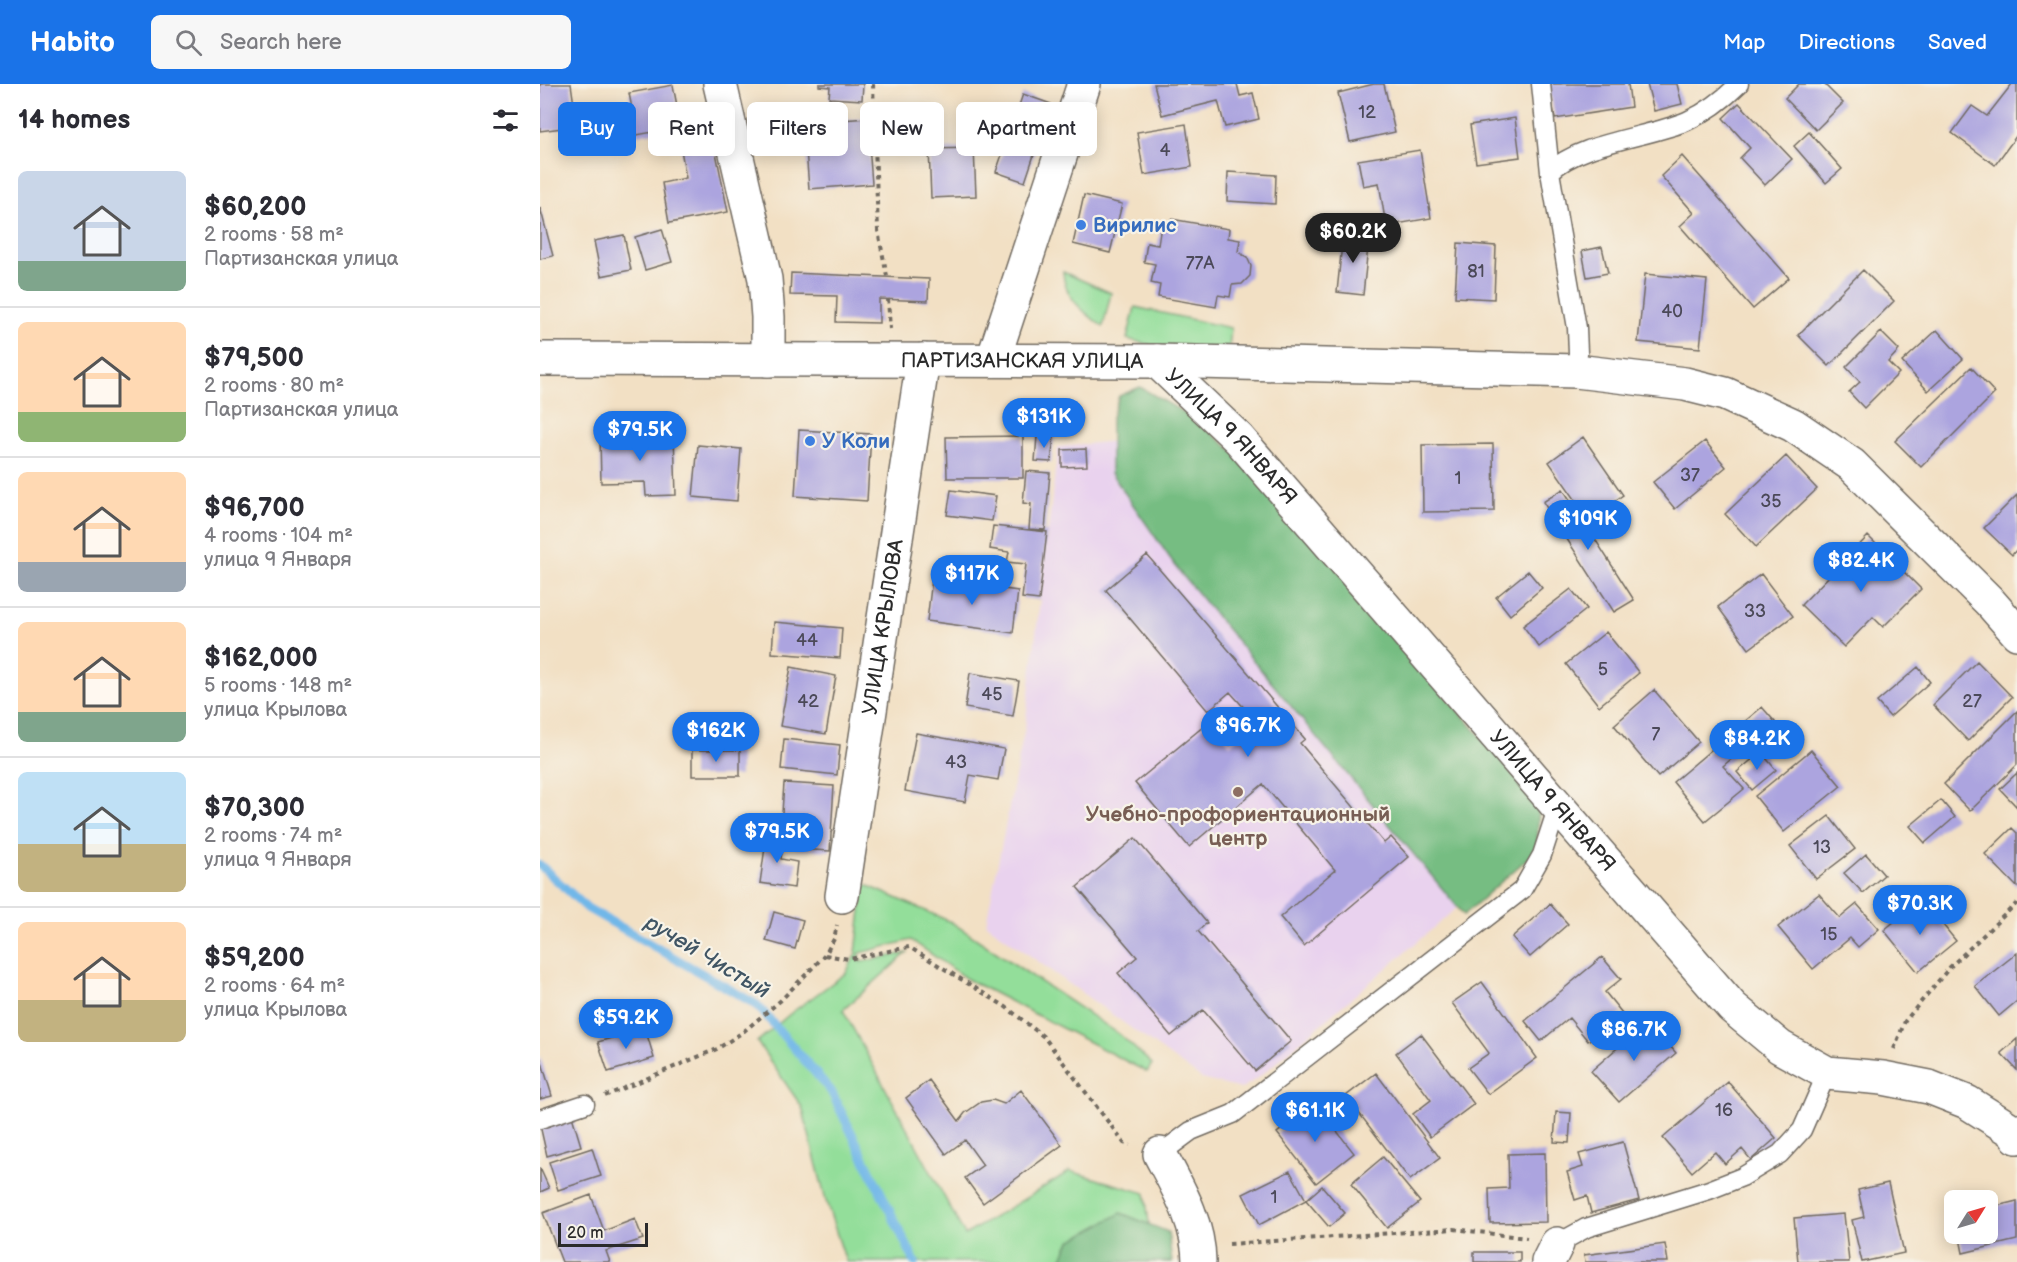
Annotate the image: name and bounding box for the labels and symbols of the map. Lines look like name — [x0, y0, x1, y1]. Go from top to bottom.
house number: 12 — [1358, 102, 1376, 123]
house number: 4 — [1160, 140, 1171, 161]
place label: Вирилис — [1093, 213, 1177, 238]
pin: $60.2K — [1304, 213, 1402, 264]
marker: Вирилис — [1074, 218, 1088, 232]
house number: 77А — [1186, 253, 1214, 274]
house number: 81 — [1467, 261, 1485, 282]
house number: 40 — [1661, 301, 1683, 322]
street label: ПАРТИЗАНСКАЯ УЛИЦА — [901, 348, 1144, 373]
street label: УЛИЦА 9 ЯНВАРЯ — [1160, 363, 1303, 510]
pin: $131K — [1002, 398, 1086, 449]
pin: $79.5K — [591, 411, 689, 462]
place label: У Коли — [822, 429, 890, 454]
marker: У Коли — [803, 434, 817, 448]
house number: 37 — [1680, 465, 1700, 486]
house number: 1 — [1455, 468, 1461, 489]
house number: 35 — [1760, 491, 1782, 512]
pin: $109K — [1546, 500, 1630, 551]
street label: УЛИЦА КРЫЛОВА — [857, 537, 908, 717]
pin: $82.4K — [1812, 542, 1910, 593]
pin: $117K — [930, 555, 1014, 606]
house number: 33 — [1744, 601, 1766, 622]
house number: 44 — [796, 630, 818, 651]
house number: 5 — [1598, 659, 1608, 680]
house number: 45 — [981, 684, 1003, 705]
house number: 42 — [797, 691, 819, 712]
house number: 27 — [1962, 691, 1982, 712]
pin: $96.7K — [1199, 707, 1297, 758]
pin: $162K — [674, 712, 758, 763]
pin: $84.2K — [1708, 720, 1806, 771]
house number: 7 — [1652, 724, 1661, 745]
street label: УЛИЦА 9 ЯНВАРЯ — [1485, 725, 1621, 877]
house number: 43 — [945, 752, 967, 773]
marker: Учебно-профориентационный центр — [1231, 785, 1245, 799]
place label: Учебно-профориентационный центр — [1086, 802, 1390, 851]
pin: $79.5K — [728, 813, 826, 864]
house number: 13 — [1813, 837, 1831, 858]
pin: $70.3K — [1871, 885, 1969, 936]
water label: ручей Чистый — [639, 909, 775, 1005]
house number: 15 — [1820, 924, 1838, 945]
pin: $59.2K — [577, 999, 675, 1050]
pin: $86.7K — [1585, 1011, 1683, 1062]
pin: $61.1K — [1266, 1092, 1364, 1143]
house number: 16 — [1715, 1100, 1733, 1121]
house number: 1 — [1271, 1187, 1277, 1208]
north arrow — [1944, 1190, 1998, 1244]
scale bar — [558, 1220, 648, 1248]

